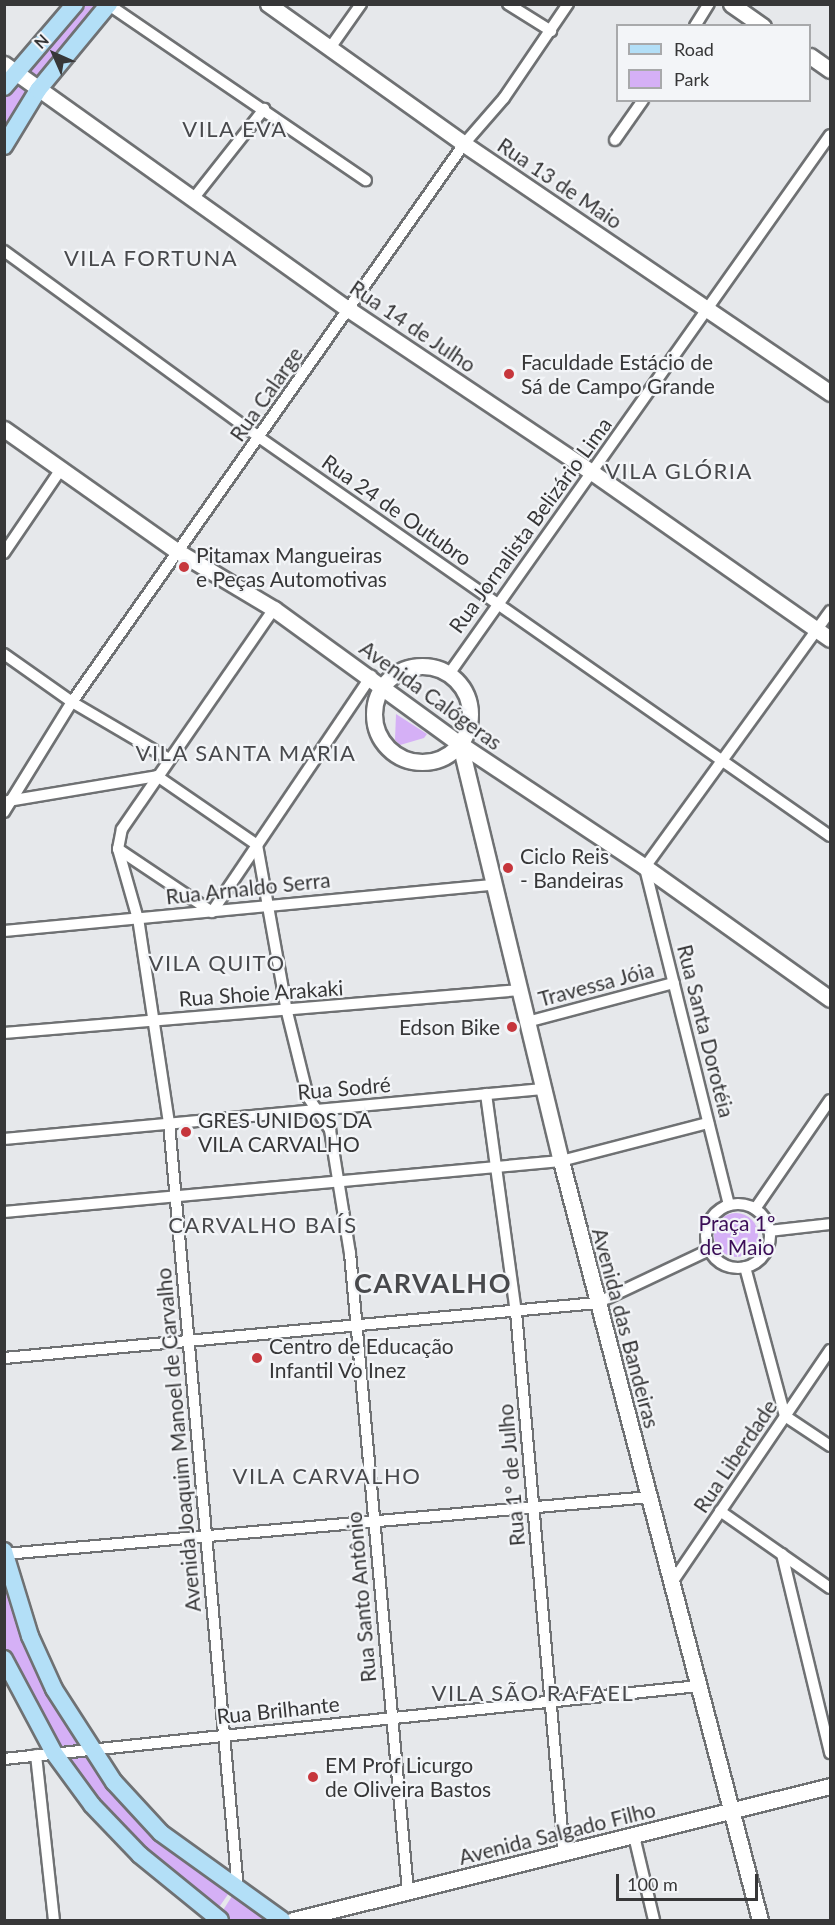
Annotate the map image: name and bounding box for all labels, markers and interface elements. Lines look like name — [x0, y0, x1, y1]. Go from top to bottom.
north arrow — [24, 24, 84, 84]
legend — [616, 24, 811, 102]
text: N — [30, 30, 52, 52]
text: Road — [674, 38, 714, 60]
text: Park — [674, 68, 709, 90]
district label: VILA EVA — [182, 116, 288, 142]
street label: Rua 13 de Maio — [493, 132, 627, 234]
district label: VILA FORTUNA — [64, 245, 238, 271]
street label: Rua 14 de Julho — [345, 274, 481, 378]
street label: Rua Calarge — [224, 342, 308, 446]
place label: Faculdade Estácio de Sá de Campo Grande — [521, 349, 715, 399]
marker: Faculdade Estácio de Sá de Campo Grande — [502, 367, 516, 381]
street label: Rua Jornalista Belizário Lima — [443, 412, 617, 638]
street label: Rua 24 de Outubro — [317, 449, 477, 571]
district label: VILA GLÓRIA — [605, 458, 753, 484]
place label: Pitamax Mangueiras e Peças Automotivas — [196, 542, 388, 592]
marker: Pitamax Mangueiras e Peças Automotivas — [177, 560, 191, 574]
street label: Avenida Calógeras — [355, 635, 507, 755]
district label: VILA SANTA MARIA — [135, 740, 357, 766]
place label: Ciclo Reis - Bandeiras — [520, 843, 624, 893]
marker: Ciclo Reis - Bandeiras — [501, 861, 515, 875]
street label: Rua Arnaldo Serra — [164, 867, 332, 909]
street label: Rua Santa Dorotéia — [672, 942, 740, 1120]
district label: VILA QUITO — [148, 950, 286, 976]
street label: Travessa Jóia — [535, 956, 657, 1012]
street label: Rua Shoie Arakaki — [178, 975, 344, 1011]
place label: Edson Bike — [399, 1014, 500, 1040]
marker: Edson Bike — [505, 1020, 519, 1034]
street label: Rua Sodré — [296, 1071, 392, 1105]
place label: GRES UNIDOS DA VILA CARVALHO — [198, 1107, 372, 1157]
marker: GRES UNIDOS DA VILA CARVALHO — [179, 1125, 193, 1139]
park label: Praça 1º de Maio — [699, 1210, 775, 1260]
district label: CARVALHO BAÍS — [168, 1212, 358, 1238]
street label: Avenida das Bandeiras — [587, 1225, 665, 1431]
street label: Avenida Joaquim Manoel de Carvalho — [150, 1267, 206, 1613]
district label: CARVALHO — [354, 1267, 512, 1299]
place label: Centro de Educação Infantil Vo Inez — [269, 1333, 454, 1383]
marker: Centro de Educação Infantil Vo Inez — [250, 1351, 264, 1365]
street label: Rua Liberdade — [688, 1395, 782, 1517]
street label: Rua 1º de Julho — [492, 1403, 530, 1547]
district label: VILA CARVALHO — [232, 1463, 422, 1489]
street label: Rua Santo Antônio — [341, 1510, 381, 1684]
district label: VILA SÃO RAFAEL — [431, 1680, 635, 1706]
street label: Rua Brilhante — [215, 1691, 341, 1729]
place label: EM Prof Licurgo de Oliveira Bastos — [325, 1752, 491, 1802]
marker: EM Prof Licurgo de Oliveira Bastos — [306, 1770, 320, 1784]
street label: Avenida Salgado Filho — [456, 1796, 658, 1870]
scale bar — [619, 1862, 762, 1900]
text: 100 m — [627, 1873, 678, 1895]

